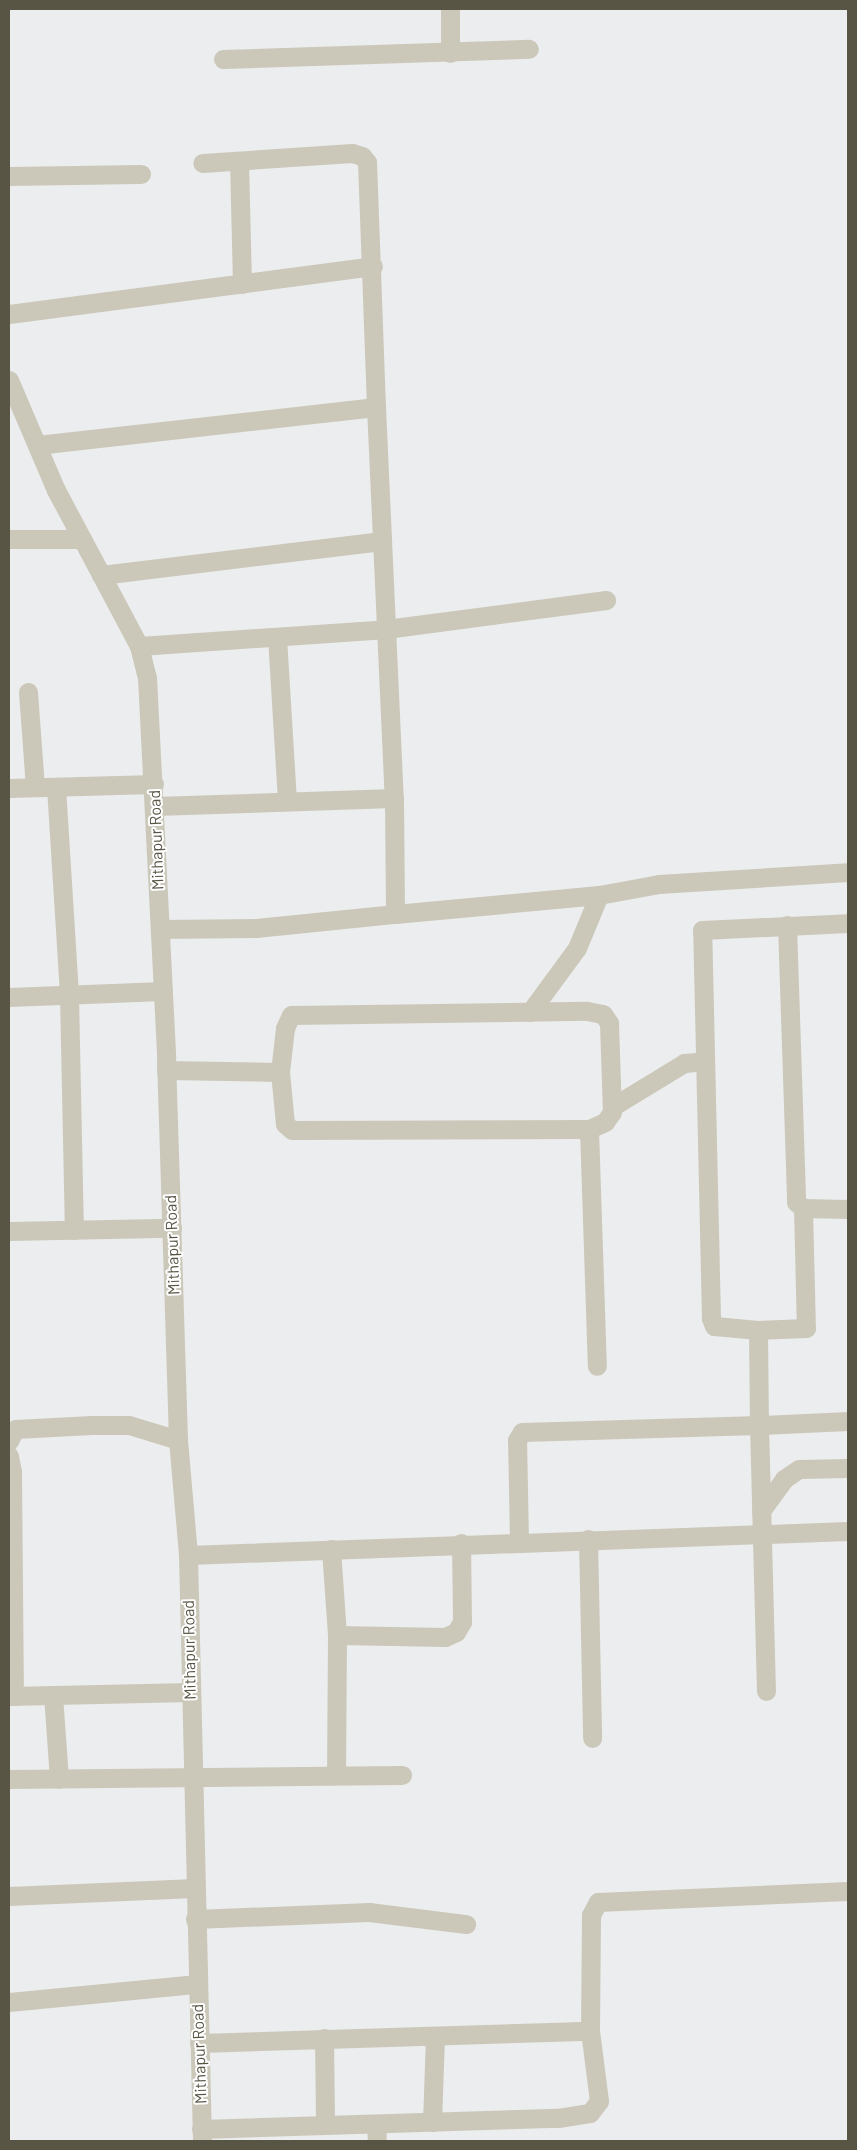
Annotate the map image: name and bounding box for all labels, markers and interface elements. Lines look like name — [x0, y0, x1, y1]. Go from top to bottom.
street label: Mithapur Road — [145, 790, 167, 890]
street label: Mithapur Road — [161, 1195, 183, 1295]
street label: Mithapur Road — [179, 1600, 199, 1700]
street label: Mithapur Road — [188, 2004, 210, 2104]

